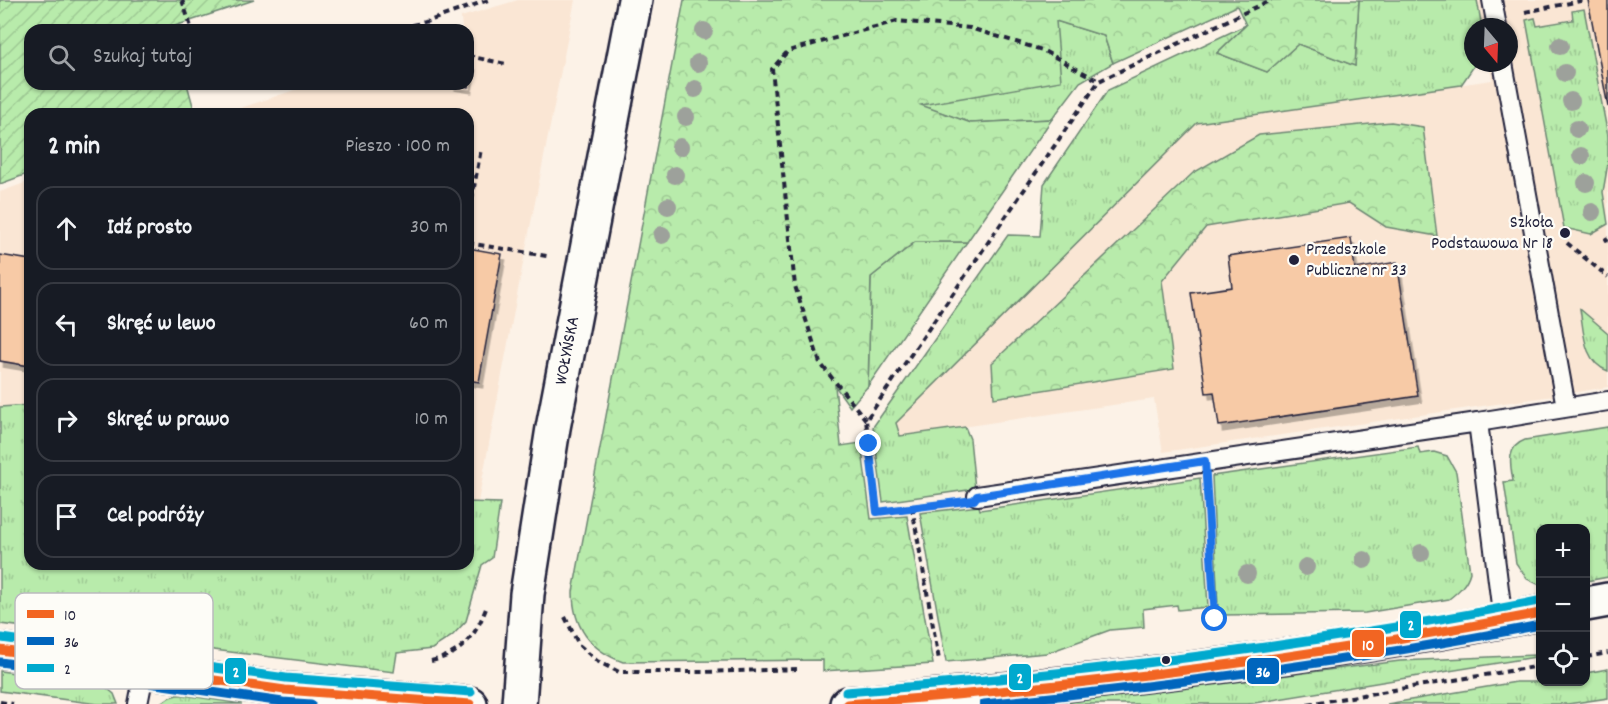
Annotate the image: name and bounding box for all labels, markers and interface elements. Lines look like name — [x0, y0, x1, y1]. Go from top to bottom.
north arrow — [1464, 18, 1518, 72]
search box — [24, 24, 474, 90]
icon: search — [45, 41, 78, 74]
text: Szukaj tutaj — [93, 42, 192, 73]
text: 2 min — [48, 129, 100, 166]
text: Pieszo · 100 m — [345, 133, 450, 161]
place label: Szkoła Podstawowa Nr 18 — [1431, 211, 1554, 257]
icon: ahead — [50, 212, 83, 245]
text: Idź prosto — [107, 213, 192, 244]
text: 30 m — [410, 214, 448, 242]
marker: Szkoła Podstawowa Nr 18 — [1558, 226, 1572, 240]
place label: Przedszkole Publiczne nr 33 — [1306, 238, 1407, 284]
marker: Przedszkole Publiczne nr 33 — [1287, 253, 1301, 267]
icon: left — [50, 308, 83, 341]
text: Skręć w lewo — [107, 309, 216, 340]
text: 60 m — [409, 310, 448, 338]
street label: WOŁYŃSKA — [549, 314, 587, 387]
icon: right — [50, 404, 83, 437]
text: Skręć w prawo — [107, 405, 229, 436]
text: 10 m — [414, 406, 448, 434]
route end — [855, 430, 881, 456]
icon: arrive — [50, 500, 83, 533]
text: Cel podróży — [107, 501, 203, 532]
map controls — [1536, 524, 1590, 686]
button: + — [1536, 524, 1590, 578]
button: − — [1536, 578, 1590, 632]
legend — [15, 593, 213, 689]
text: 10 — [64, 605, 76, 628]
route start — [1201, 605, 1227, 631]
line badge: 2 — [1399, 610, 1422, 639]
text: 2 — [1408, 615, 1415, 638]
line badge: 10 — [1351, 629, 1385, 658]
text: 36 — [64, 632, 79, 655]
button: locate — [1536, 632, 1590, 686]
text: 10 — [1362, 635, 1374, 658]
unlabelled marker — [1160, 654, 1172, 666]
line badge: 2 — [224, 657, 247, 685]
line badge: 36 — [1246, 657, 1280, 685]
text: 2 — [64, 659, 71, 682]
text: 2 — [233, 662, 240, 685]
text: 36 — [1256, 662, 1271, 685]
line badge: 2 — [1008, 663, 1032, 691]
text: 2 — [1017, 668, 1024, 691]

